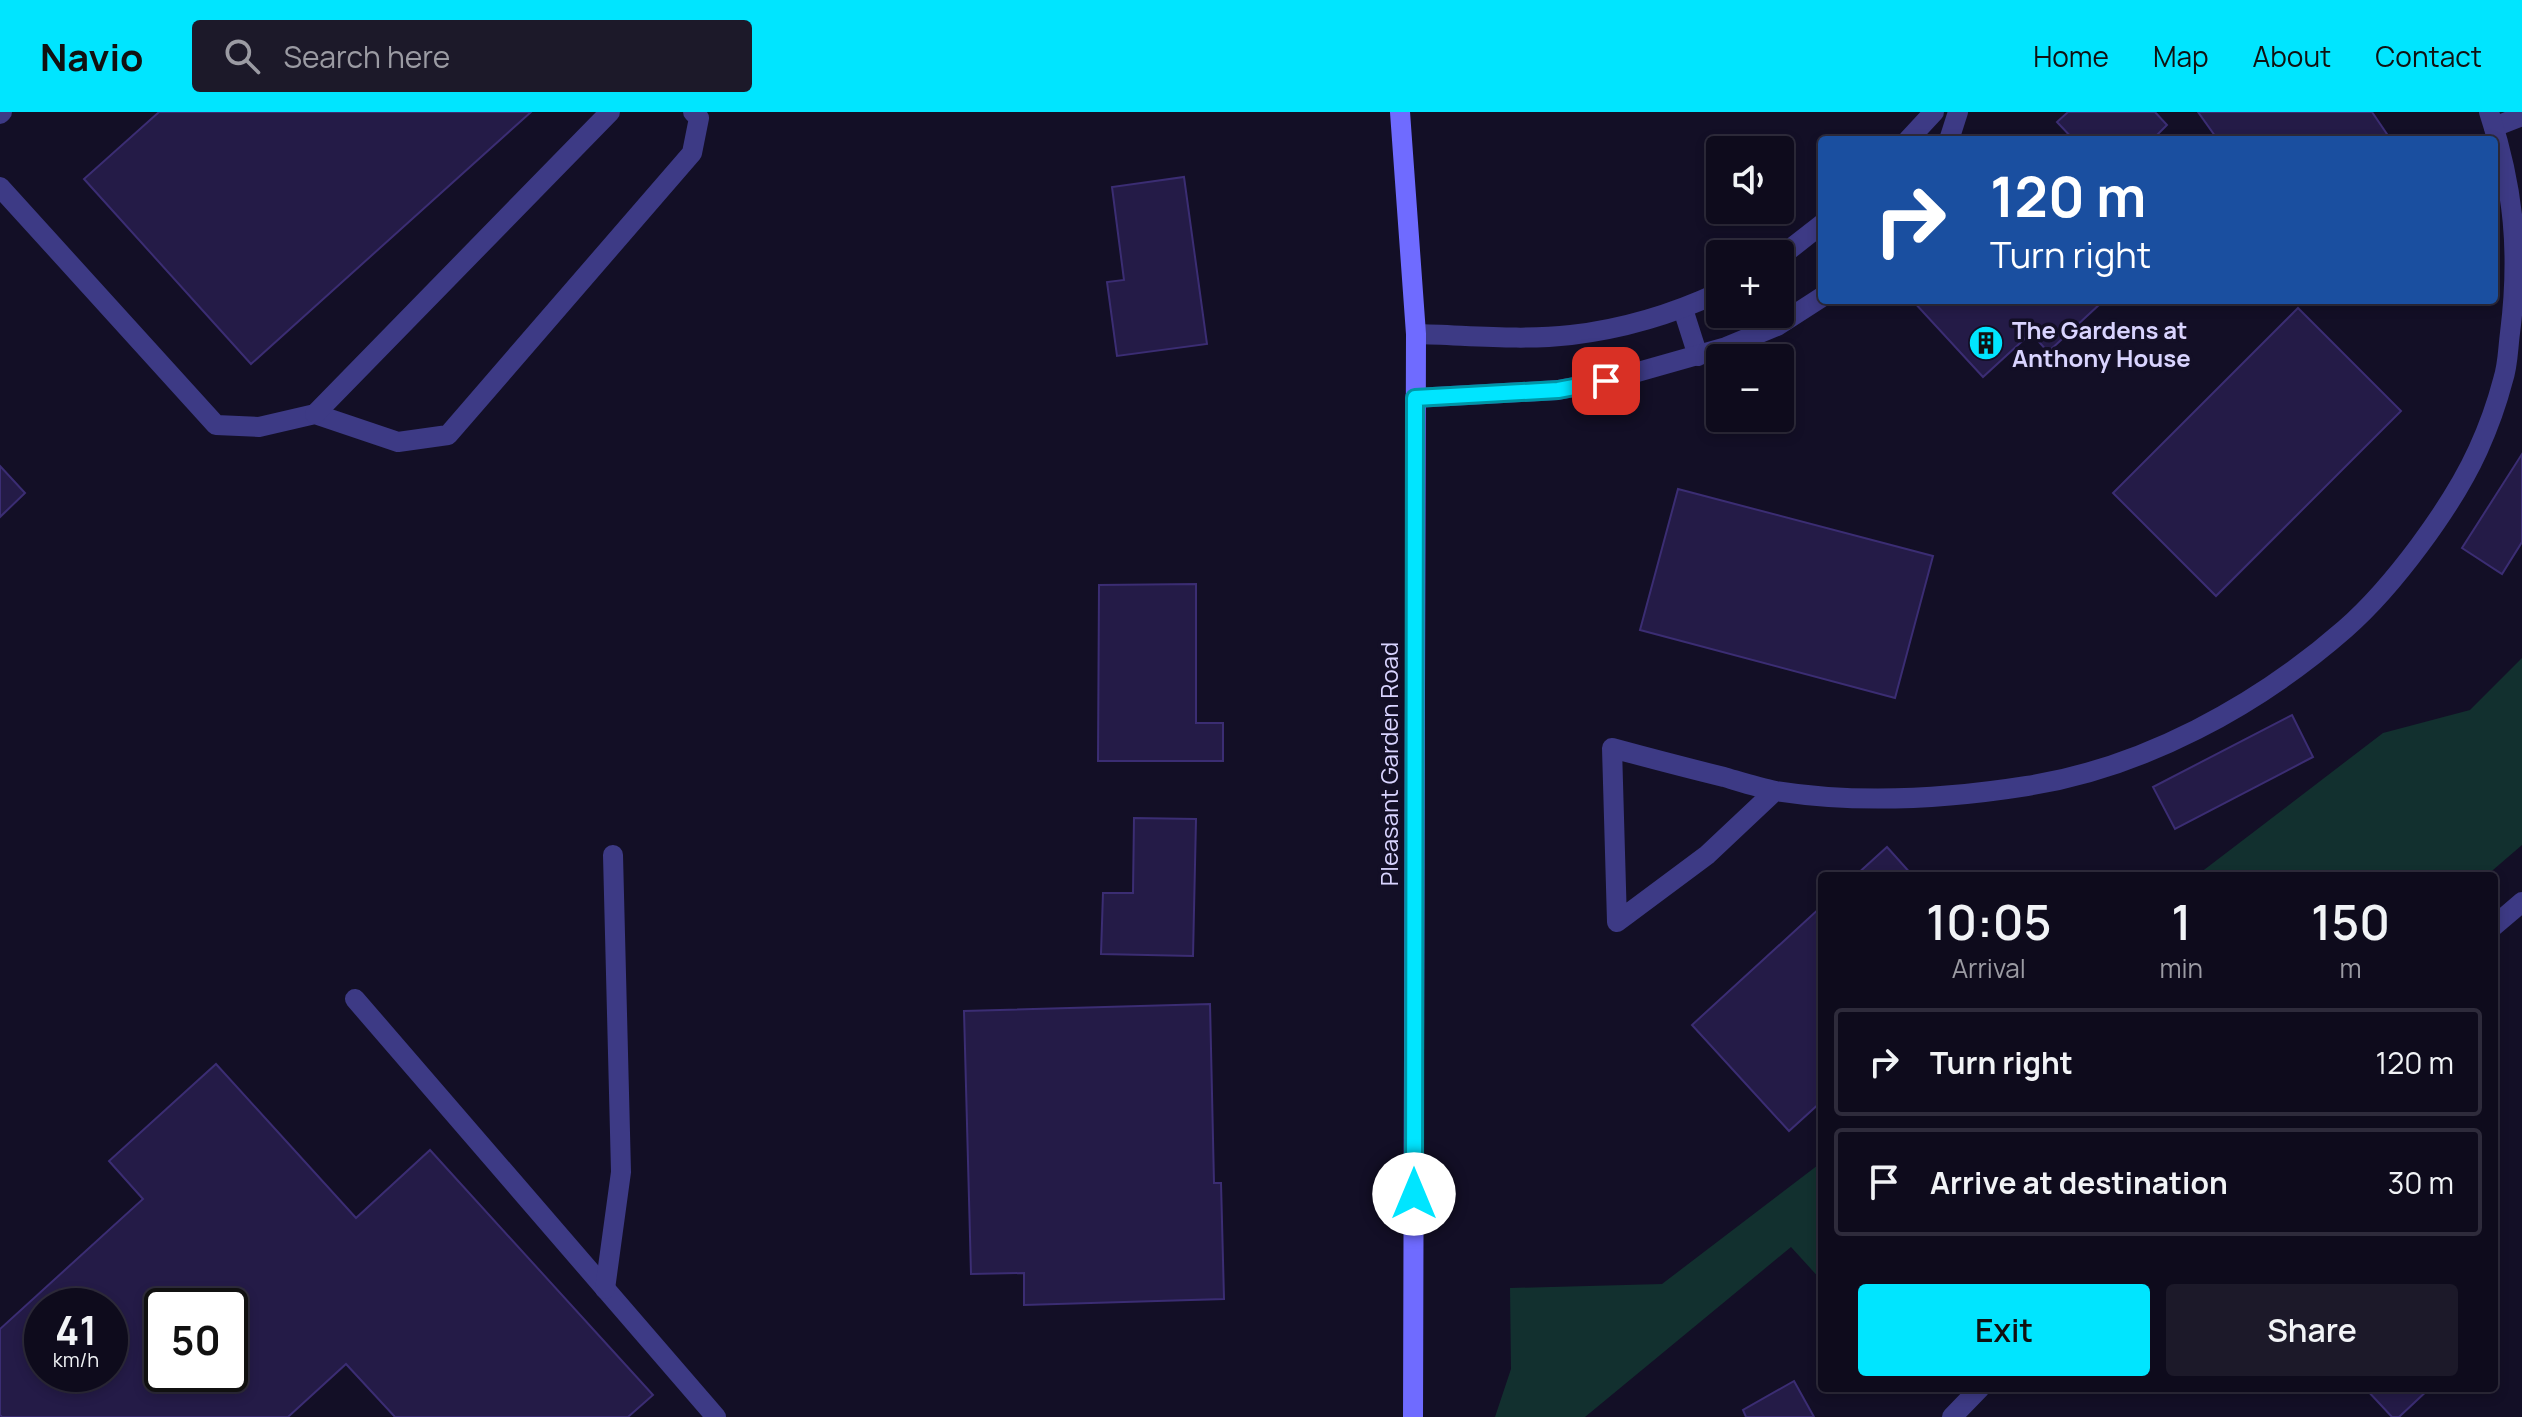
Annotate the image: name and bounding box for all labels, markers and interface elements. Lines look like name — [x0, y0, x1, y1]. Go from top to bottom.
search box — [192, 20, 752, 92]
text: Navio — [40, 30, 144, 82]
icon: search — [220, 34, 264, 78]
text: Search here — [284, 36, 450, 77]
text: Home — [2033, 37, 2109, 75]
text: Map — [2153, 37, 2209, 75]
text: About — [2253, 37, 2331, 75]
text: Contact — [2375, 37, 2482, 75]
map controls — [1706, 136, 1794, 432]
button: sound — [1706, 136, 1794, 224]
text: 120 m — [1990, 157, 2146, 234]
icon: right — [1858, 168, 1962, 272]
text: Turn right — [1990, 230, 2151, 279]
button: + — [1706, 240, 1794, 328]
place label: The Gardens at Anthony House — [2012, 313, 2191, 374]
building icon: The Gardens at Anthony House — [1967, 324, 2005, 362]
button: − — [1706, 344, 1794, 432]
pin — [1572, 347, 1640, 415]
icon: arrive — [1584, 359, 1628, 403]
street label: Pleasant Garden Road — [1372, 642, 1405, 886]
text: 10:05 — [1926, 889, 2052, 954]
text: 1 — [2171, 889, 2191, 954]
text: 150 — [2311, 889, 2390, 954]
text: Arrival — [1952, 950, 2026, 986]
text: min — [2159, 950, 2203, 986]
text: m — [2340, 950, 2362, 986]
icon: right — [1862, 1040, 1906, 1084]
text: Turn right — [1930, 1042, 2073, 1083]
text: 120 m — [2375, 1042, 2454, 1083]
position arrow — [1372, 1152, 1456, 1236]
icon: arrive — [1862, 1160, 1906, 1204]
text: Arrive at destination — [1930, 1162, 2228, 1203]
text: 30 m — [2388, 1162, 2454, 1203]
button: Exit — [1858, 1284, 2150, 1376]
button: Share — [2166, 1284, 2458, 1376]
speed limit sign: 50 — [144, 1288, 248, 1392]
text: 41 — [55, 1302, 97, 1357]
text: km/h — [53, 1346, 99, 1373]

